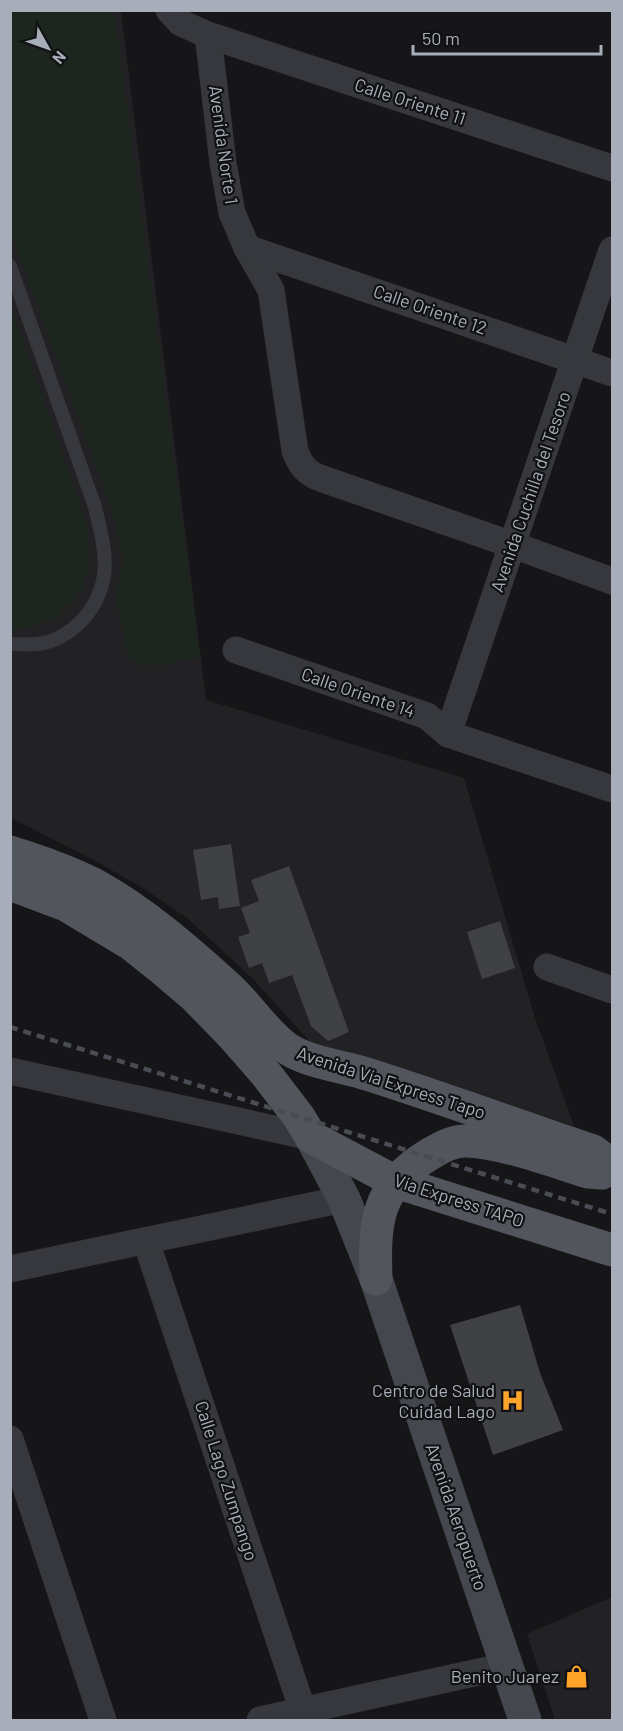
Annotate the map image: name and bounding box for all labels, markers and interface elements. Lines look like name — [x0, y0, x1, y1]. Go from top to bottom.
north arrow — [18, 18, 78, 78]
scale bar — [413, 18, 600, 56]
text: 50 m — [422, 27, 460, 49]
text: N — [49, 48, 71, 68]
street label: Calle Oriente 11 — [352, 73, 469, 129]
street label: Avenida Norte 1 — [205, 84, 243, 206]
street label: Calle Oriente 12 — [371, 279, 490, 339]
street label: Avenida Cuchilla del Tesoro — [485, 388, 575, 595]
street label: Calle Oriente 14 — [299, 662, 418, 722]
street label: Avenida Vía Express Tapo — [294, 1041, 488, 1123]
street label: Vía Express TAPO — [392, 1169, 527, 1231]
place label: Centro de Salud Cuidad Lago — [372, 1379, 495, 1422]
hospital icon: Centro de Salud Cuidad Lago — [500, 1388, 526, 1414]
street label: Calle Lago Zumpango — [191, 1398, 263, 1563]
street label: Avenida Aeropuerto — [422, 1440, 492, 1593]
shop icon: Benito Juarez — [564, 1664, 590, 1690]
place label: Benito Juarez — [451, 1665, 559, 1687]

